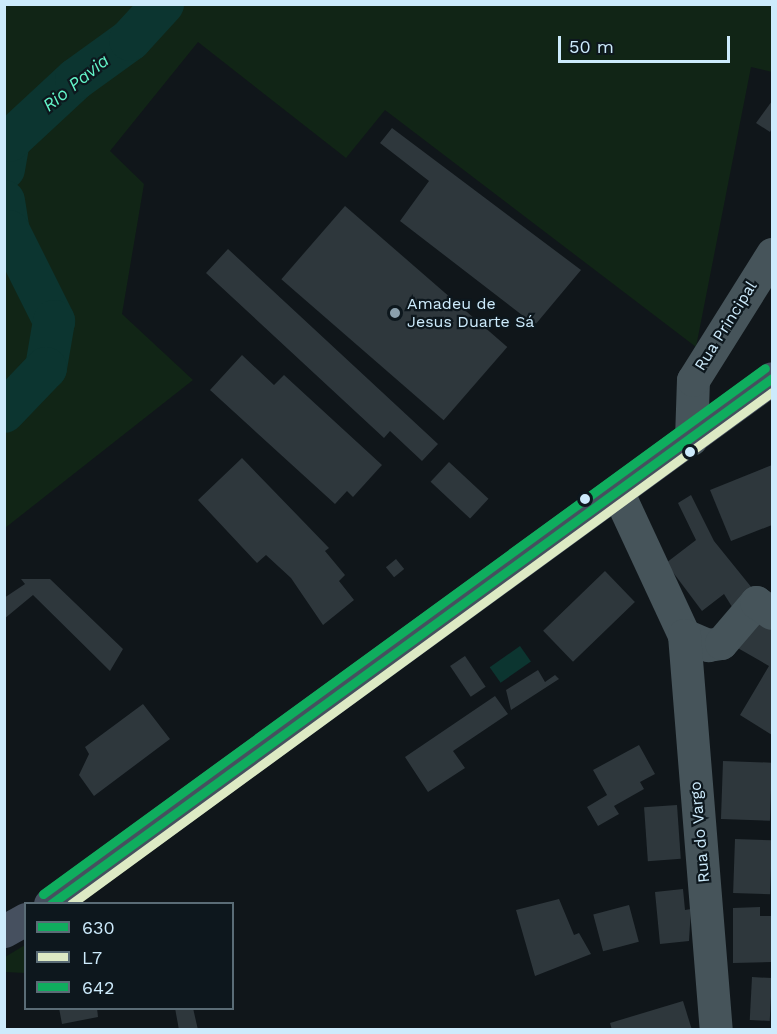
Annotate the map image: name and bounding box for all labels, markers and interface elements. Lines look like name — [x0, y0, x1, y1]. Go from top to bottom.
scale bar — [561, 24, 734, 62]
text: 50 m — [569, 36, 614, 57]
water label: Rio Pavia — [38, 50, 114, 116]
street label: Rua Principal — [691, 277, 761, 375]
place label: Amadeu de Jesus Duarte Sá — [407, 294, 534, 332]
marker: Amadeu de Jesus Duarte Sá — [388, 306, 402, 320]
unlabelled marker — [684, 446, 696, 458]
unlabelled marker — [579, 493, 591, 505]
street label: Rua do Vargo — [686, 780, 714, 884]
legend — [24, 902, 234, 1010]
text: 630 — [82, 917, 115, 938]
text: L7 — [82, 947, 102, 968]
text: 642 — [82, 977, 114, 998]

